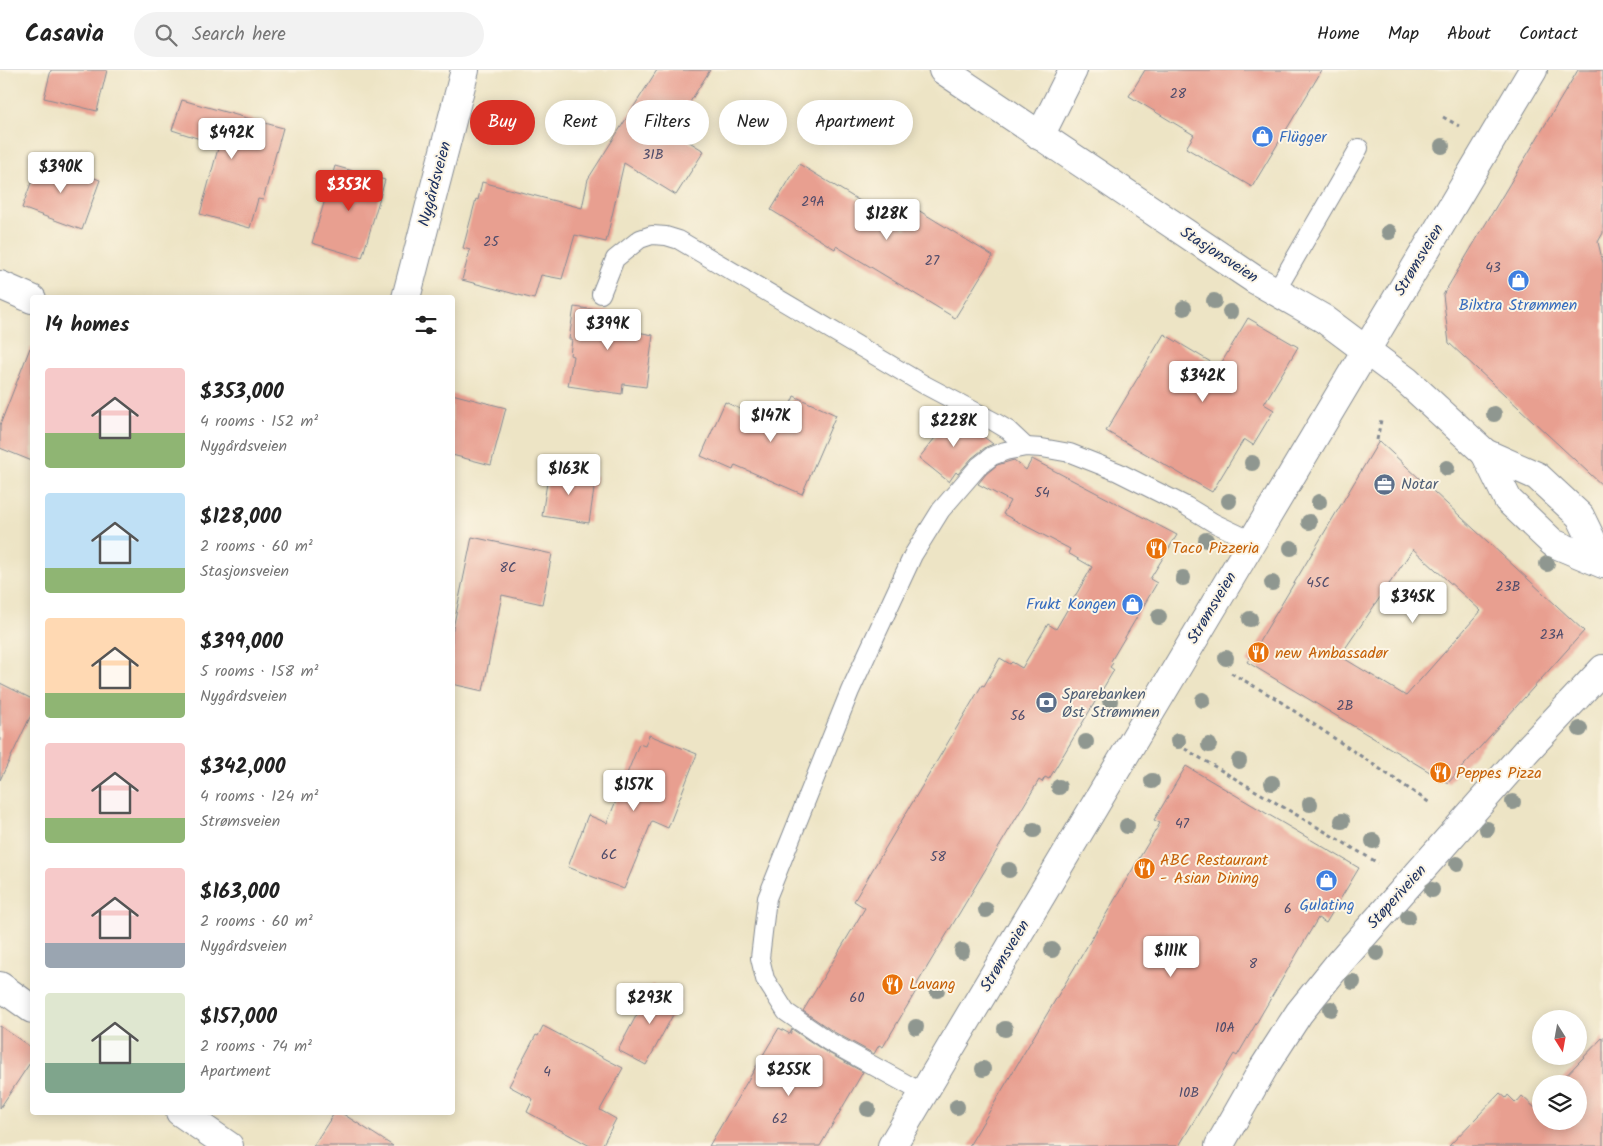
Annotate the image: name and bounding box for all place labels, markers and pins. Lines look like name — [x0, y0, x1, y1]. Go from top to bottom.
pin: $492K — [197, 118, 267, 160]
shop icon: Flügger — [1251, 125, 1275, 149]
place label: Flügger — [1279, 125, 1328, 150]
pin: $390K — [26, 152, 96, 194]
pin: $353K — [314, 170, 384, 212]
pin: $128K — [852, 198, 922, 241]
shop icon: Bilxtra Strømmen — [1506, 269, 1530, 293]
place label: Bilxtra Strømmen — [1459, 293, 1577, 318]
pin: $399K — [573, 308, 643, 351]
pin: $342K — [1168, 360, 1238, 403]
pin: $147K — [736, 400, 806, 443]
pin: $228K — [919, 406, 989, 448]
pin: $163K — [534, 454, 604, 496]
office icon: Notar — [1373, 472, 1397, 496]
place label: Notar — [1401, 472, 1440, 497]
restaurant icon: Taco Pizzeria — [1144, 536, 1168, 560]
place label: Taco Pizzeria — [1172, 536, 1259, 561]
pin: $345K — [1378, 582, 1448, 624]
place label: Frukt Kongen — [1026, 592, 1116, 617]
shop icon: Frukt Kongen — [1120, 592, 1144, 616]
restaurant icon: new Ambassadør — [1247, 641, 1271, 665]
place label: new Ambassadør — [1275, 641, 1390, 666]
place label: Sparebanken Øst Strømmen — [1062, 682, 1160, 725]
bank icon: Sparebanken Øst Strømmen — [1034, 691, 1058, 715]
restaurant icon: Peppes Pizza — [1428, 761, 1452, 785]
place label: Peppes Pizza — [1456, 761, 1542, 786]
pin: $157K — [599, 770, 669, 812]
place label: ABC Restaurant - Asian Dining — [1160, 848, 1269, 891]
restaurant icon: ABC Restaurant - Asian Dining — [1132, 857, 1156, 881]
shop icon: Gulating — [1315, 869, 1339, 893]
place label: Gulating — [1299, 893, 1355, 918]
pin: $111K — [1136, 936, 1206, 978]
restaurant icon: Lavang — [881, 972, 905, 996]
place label: Lavang — [909, 972, 956, 997]
pin: $293K — [615, 982, 685, 1025]
pin: $255K — [754, 1054, 824, 1097]

